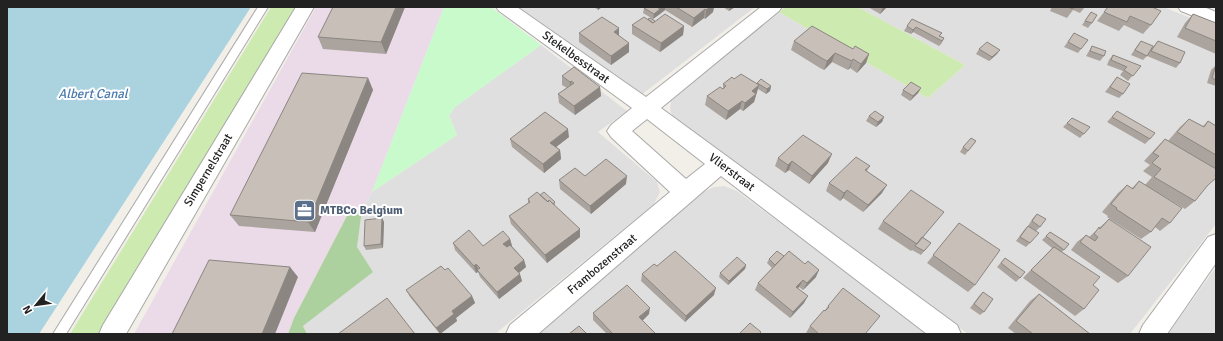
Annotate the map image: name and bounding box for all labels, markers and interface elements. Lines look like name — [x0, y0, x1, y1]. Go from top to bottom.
street label: Stekelbesstraat — [539, 28, 612, 87]
water label: Albert Canal — [58, 86, 129, 102]
street label: Simpernelstraat — [181, 131, 236, 209]
street label: Vlierstraat — [706, 150, 758, 195]
office icon: MTBCo Belgium — [291, 197, 317, 223]
place label: MTBCo Belgium — [320, 203, 403, 218]
street label: Frambozenstraat — [565, 231, 640, 298]
north arrow — [16, 285, 56, 325]
text: N — [20, 303, 35, 316]

